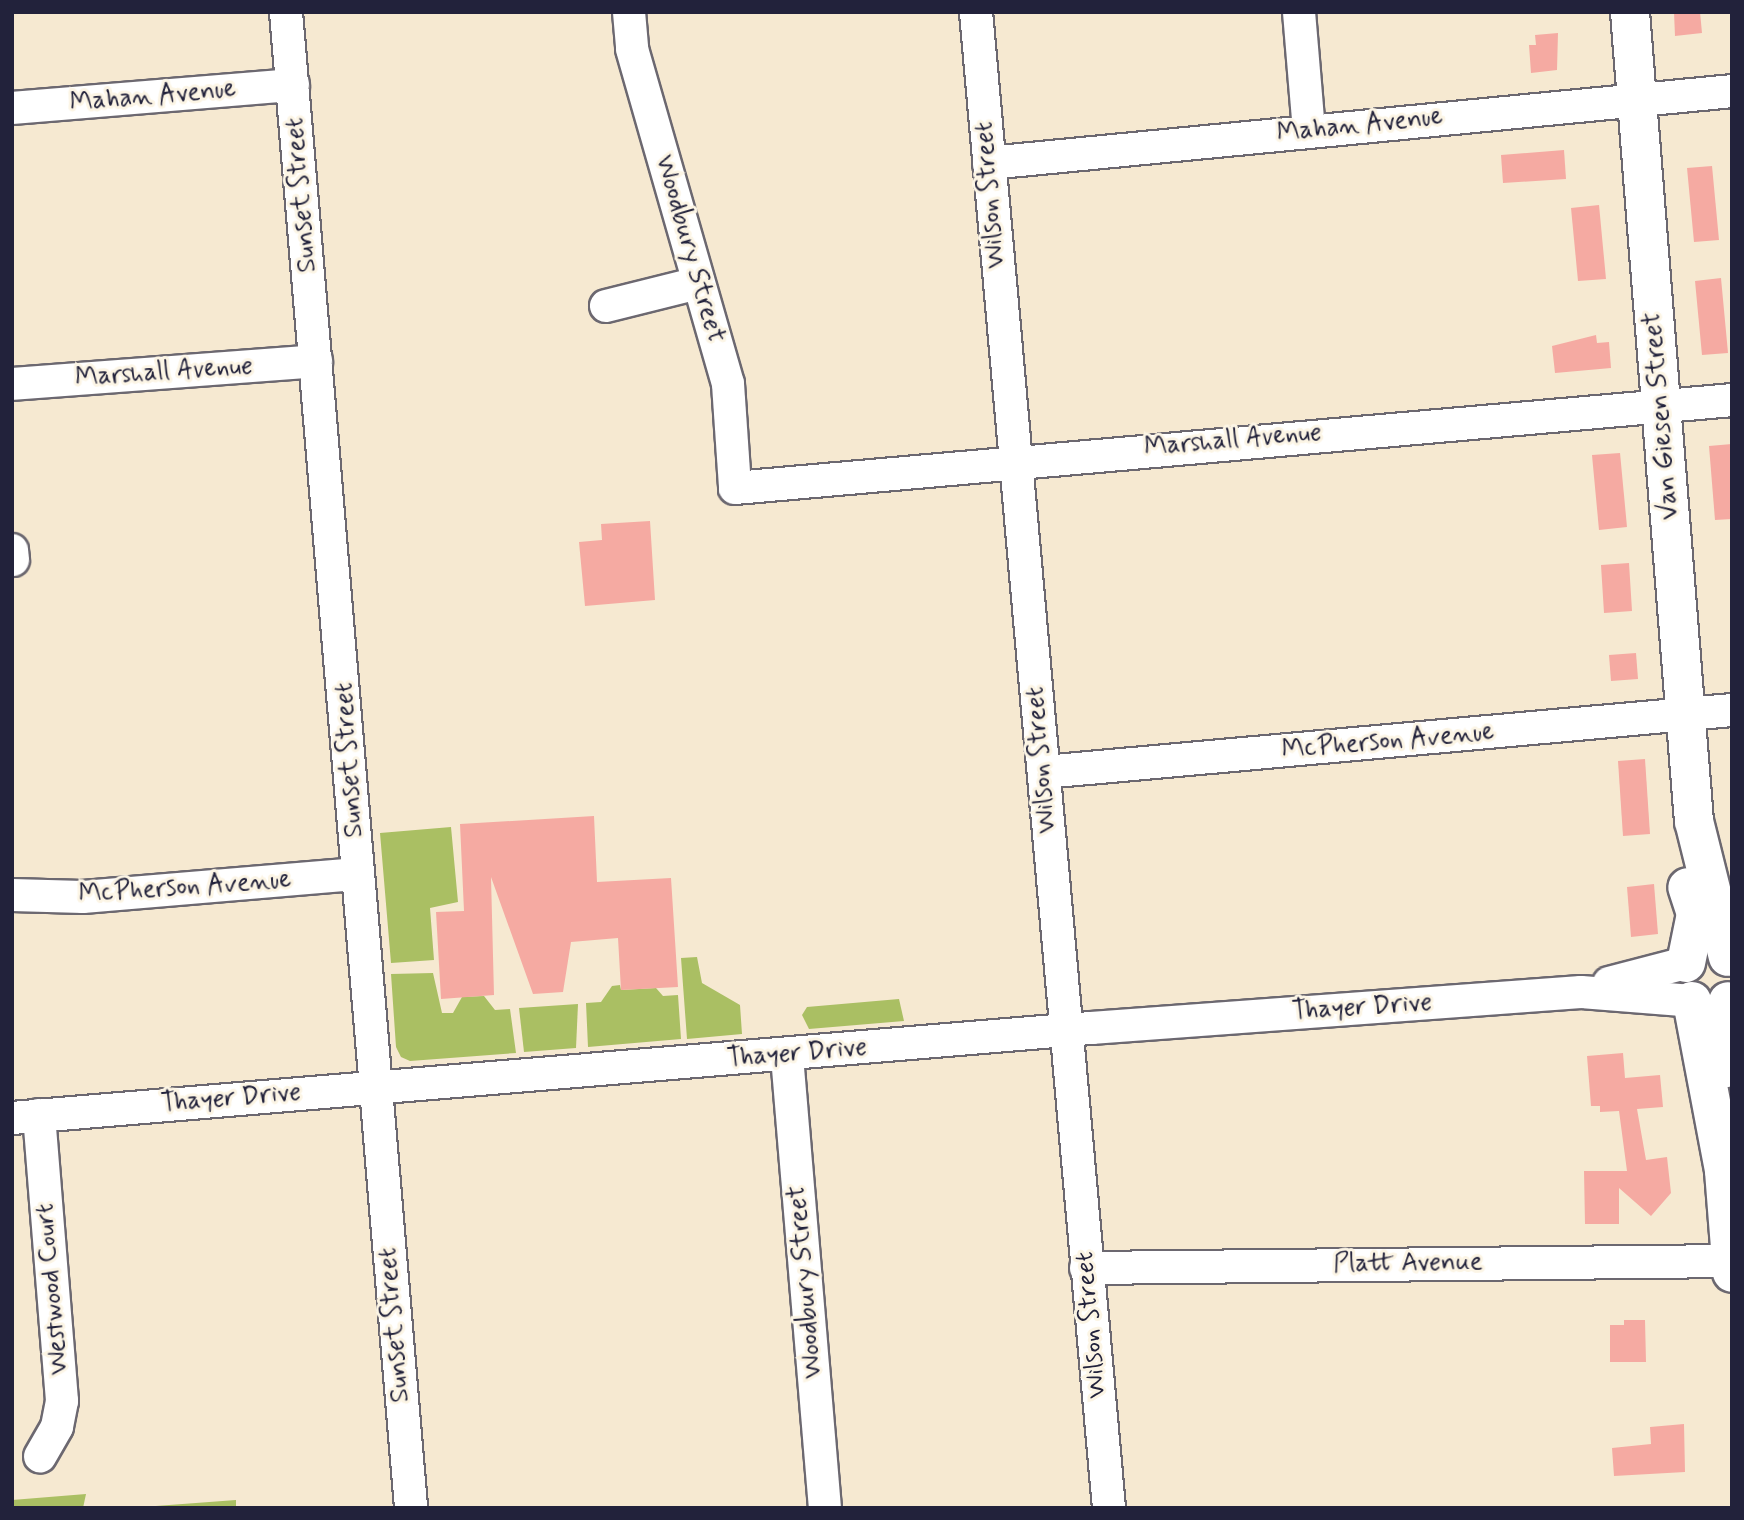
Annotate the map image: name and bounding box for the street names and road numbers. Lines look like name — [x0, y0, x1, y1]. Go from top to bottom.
street label: Mahan Avenue — [66, 74, 240, 120]
street label: Mahan Avenue — [1273, 102, 1447, 150]
street label: Sunset Street — [279, 114, 325, 276]
street label: Wilson Street — [969, 118, 1013, 272]
street label: Woodbury Street — [647, 152, 731, 346]
street label: Van Giesen Street — [1637, 309, 1687, 523]
street label: Marshall Avenue — [71, 351, 257, 395]
street label: Marshall Avenue — [1140, 417, 1326, 465]
street label: Sunset Street — [329, 679, 371, 841]
street label: Wilson Street — [1020, 683, 1064, 837]
street label: McPherson Avenue — [1282, 717, 1494, 767]
street label: McPherson Avenue — [79, 865, 291, 911]
street label: Thayer Drive — [1292, 988, 1432, 1028]
street label: Thayer Drive — [726, 1032, 868, 1076]
street label: Thayer Drive — [160, 1077, 302, 1121]
street label: Woodbury Street — [782, 1185, 830, 1379]
street label: Westwood Court — [30, 1201, 76, 1377]
street label: Sunset Street — [372, 1244, 418, 1406]
street label: Platt Avenue — [1333, 1247, 1483, 1281]
street label: Wilson Street — [1070, 1248, 1114, 1402]

